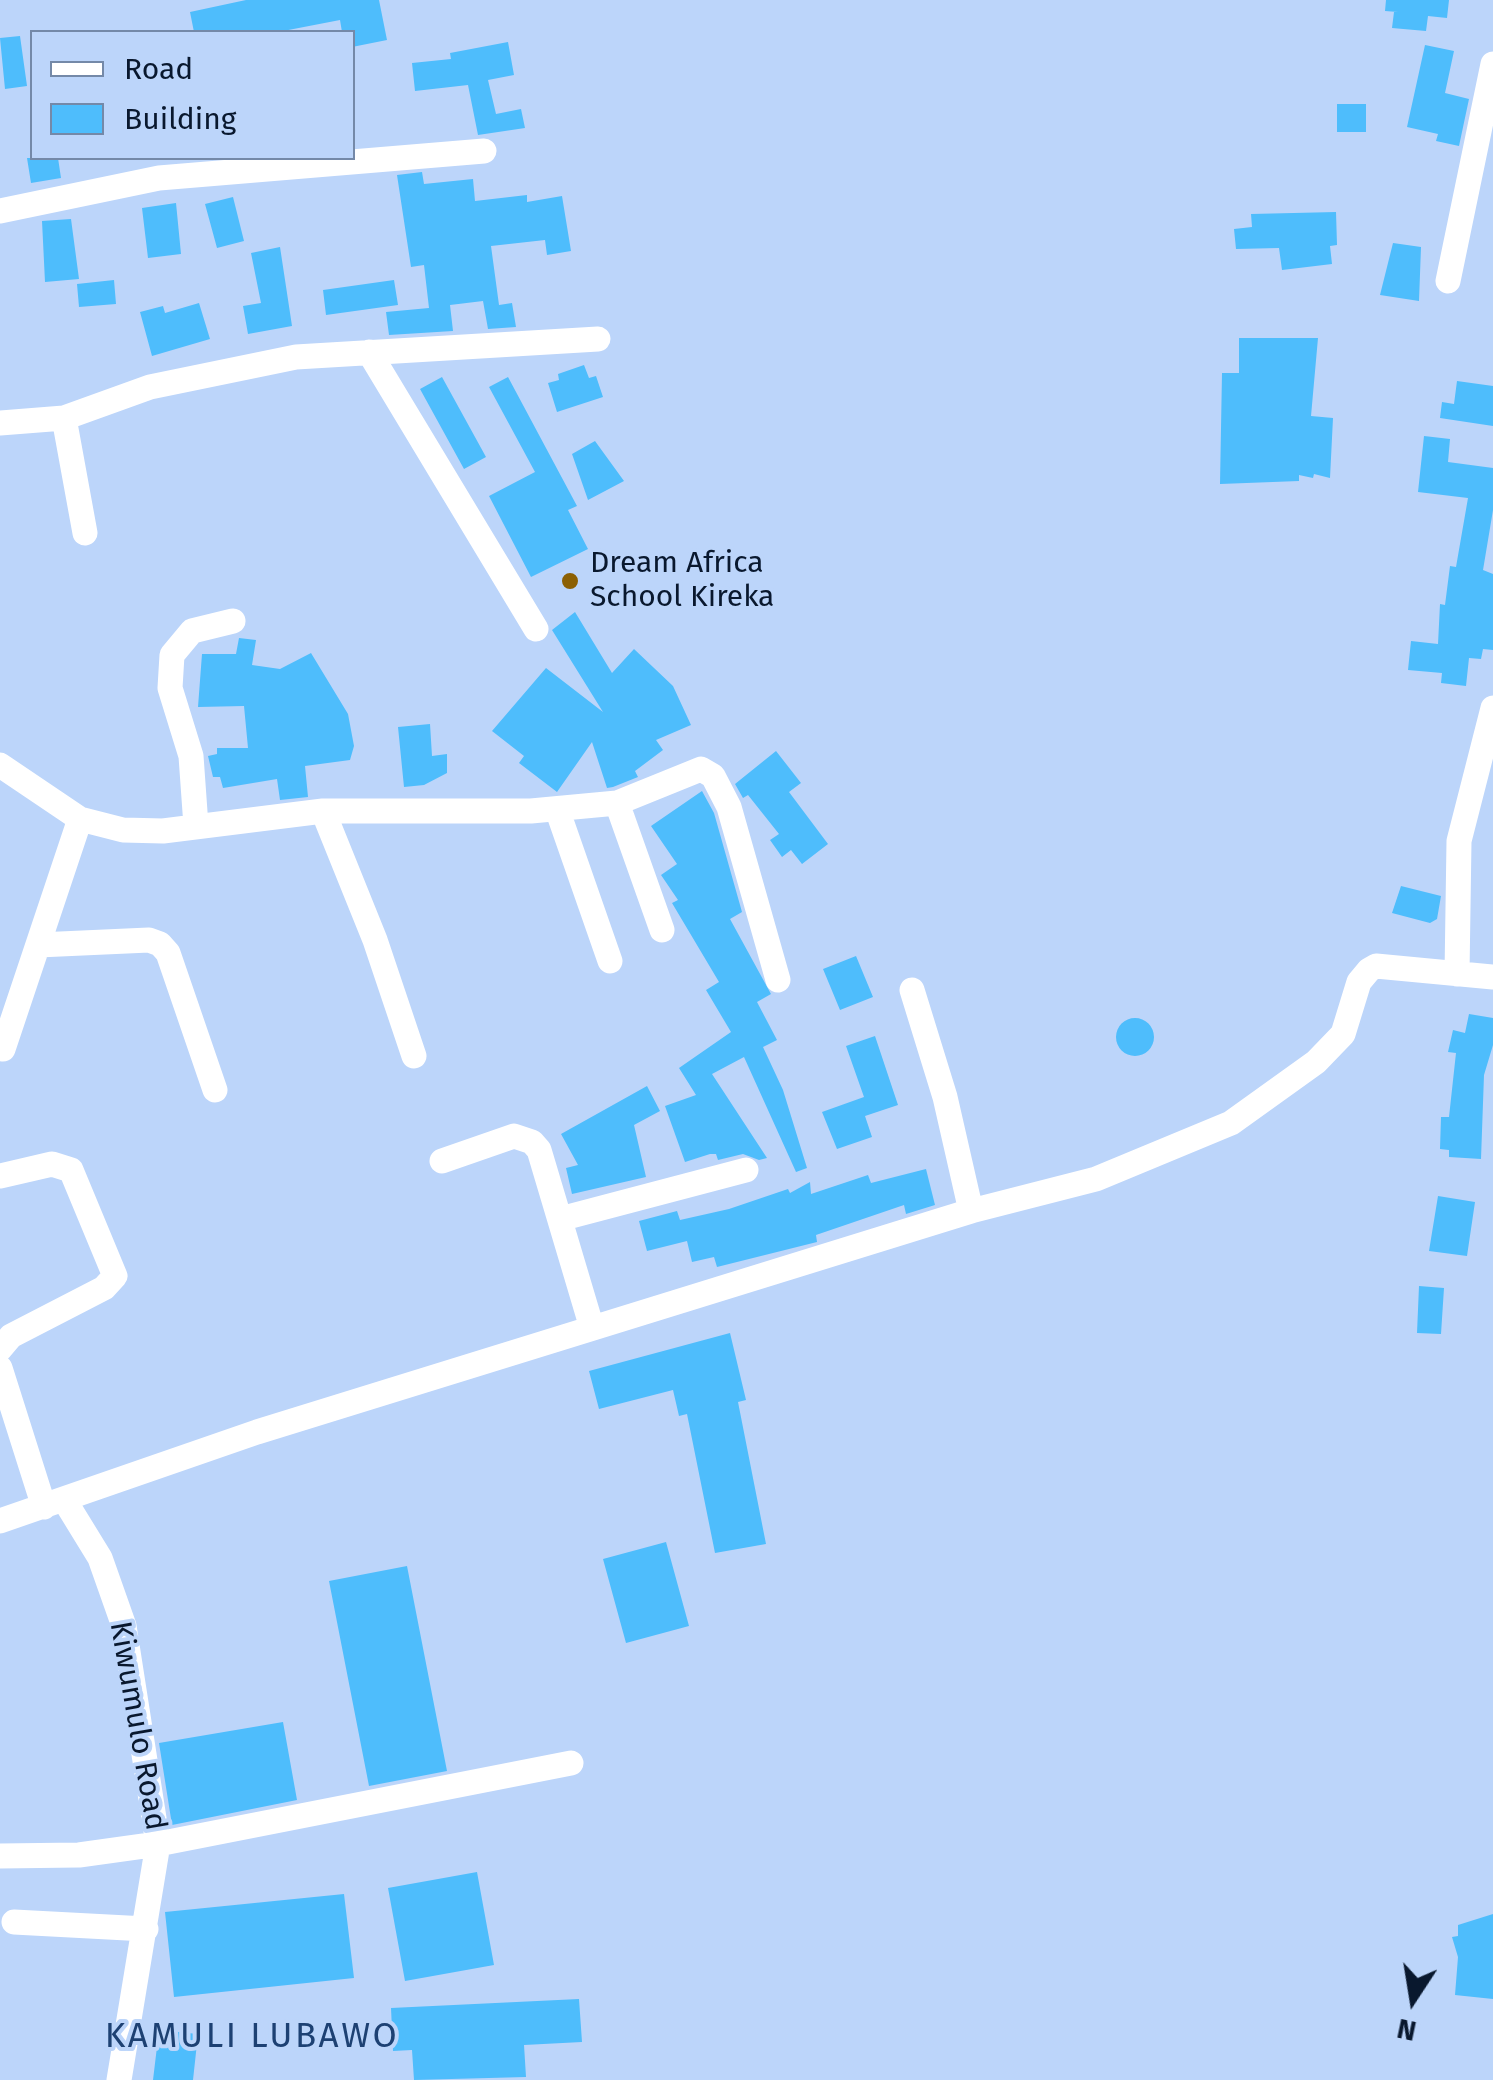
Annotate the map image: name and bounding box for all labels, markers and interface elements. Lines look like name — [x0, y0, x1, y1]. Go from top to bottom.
legend — [30, 30, 355, 160]
text: Road — [124, 51, 193, 87]
text: Building — [124, 101, 236, 137]
place label: Dream Africa School Kireka — [590, 546, 774, 616]
marker: Dream Africa School Kireka — [559, 570, 581, 592]
street label: Kiwumulo Road — [101, 1619, 173, 1833]
north arrow — [1363, 1950, 1463, 2050]
text: N — [1394, 2012, 1419, 2048]
district label: KAMULI LUBAWO — [105, 2016, 399, 2058]

